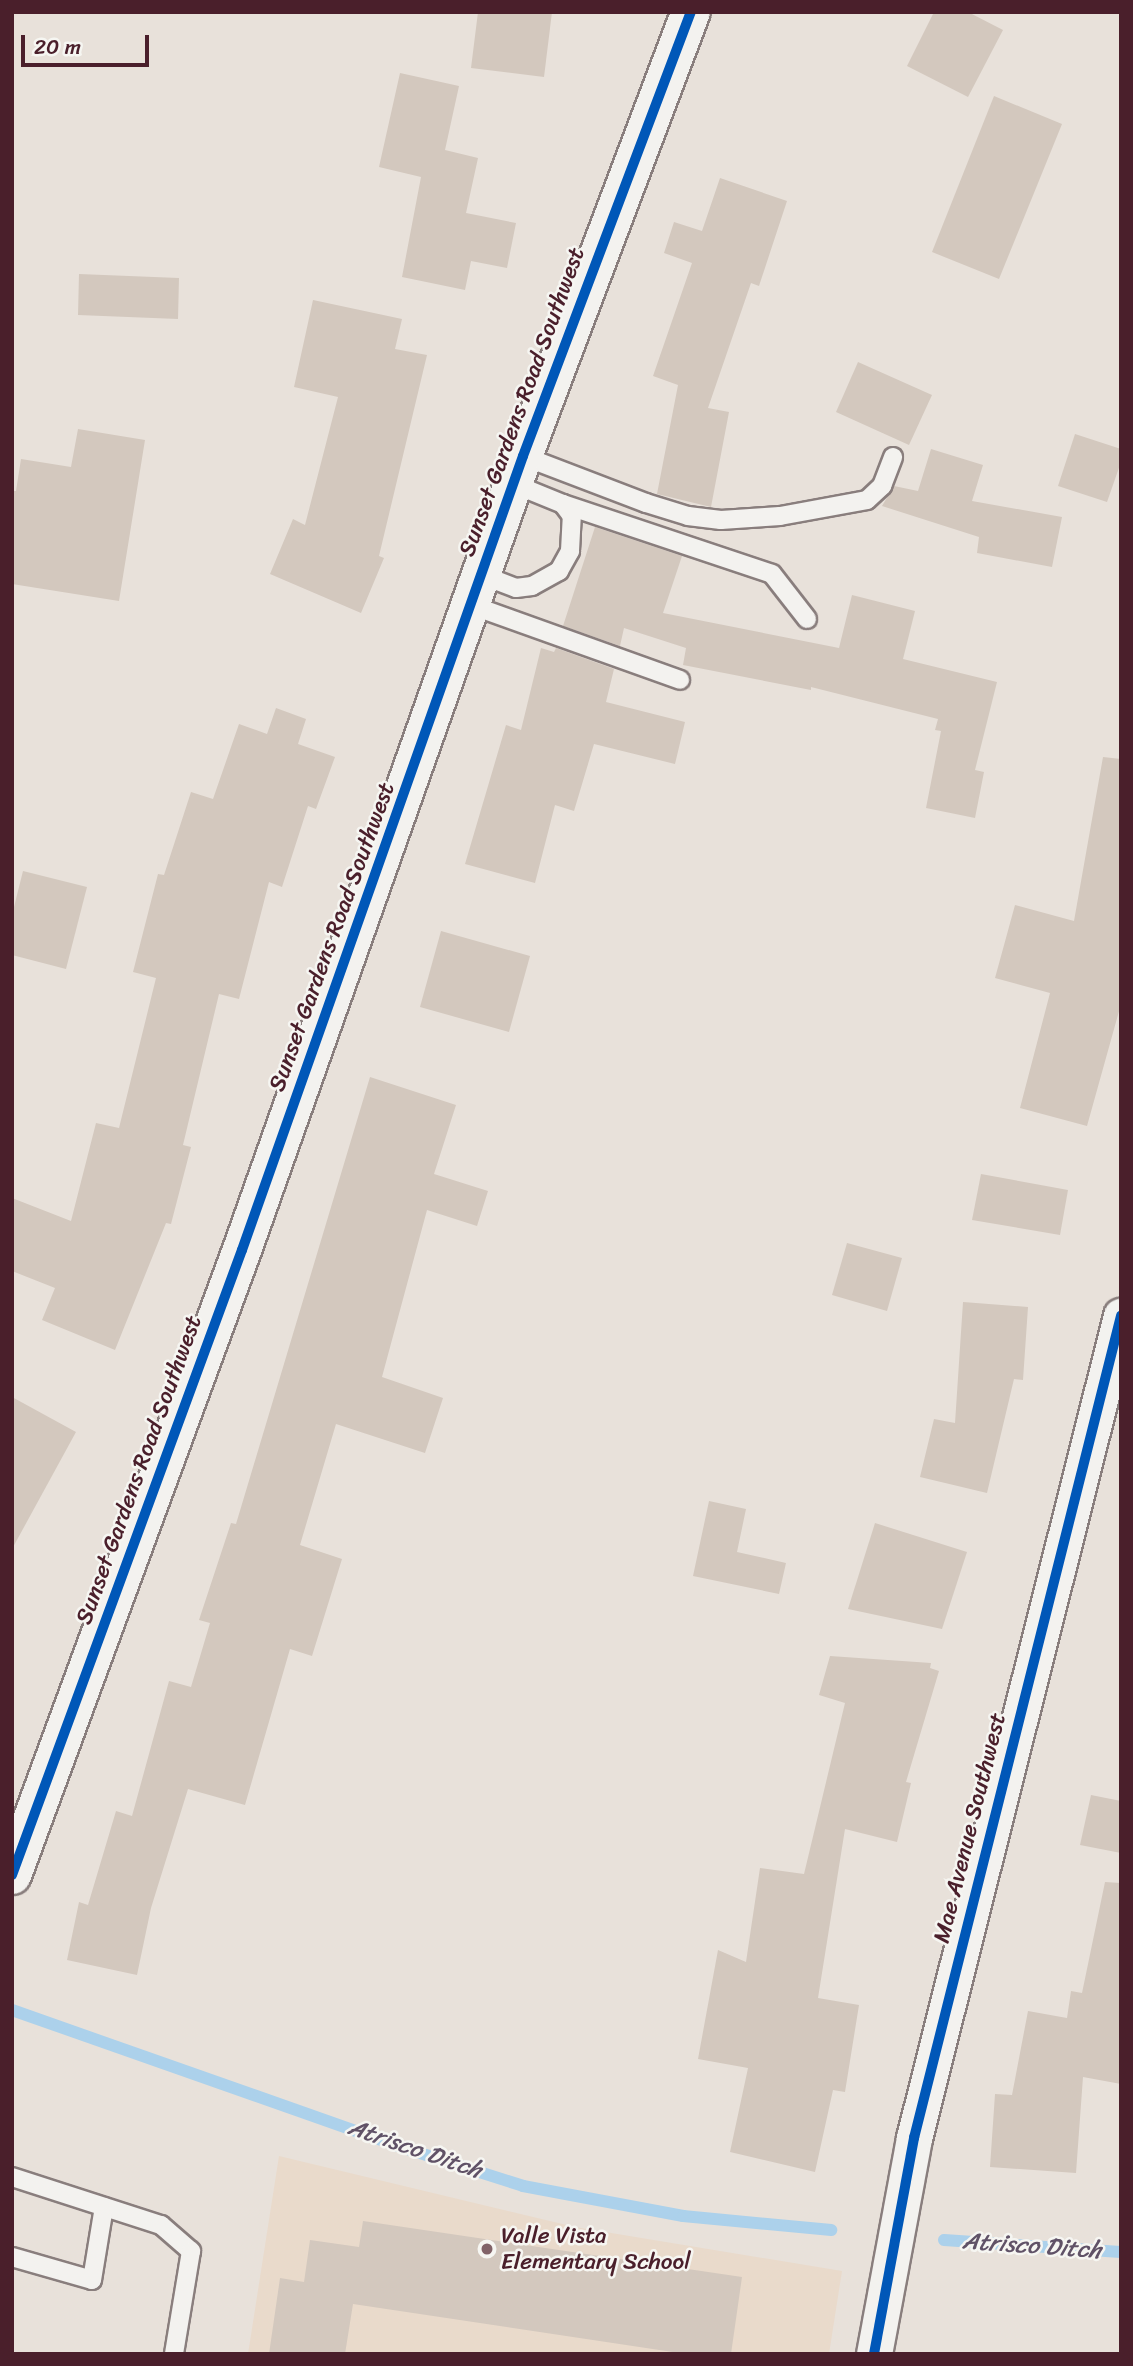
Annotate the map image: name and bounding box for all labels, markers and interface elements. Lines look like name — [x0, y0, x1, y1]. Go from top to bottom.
scale bar — [24, 21, 152, 65]
text: 20 m — [34, 28, 81, 66]
street label: Sunset Gardens Road Southwest — [453, 243, 591, 561]
street label: Sunset Gardens Road Southwest — [263, 778, 401, 1096]
street label: Sunset Gardens Road Southwest — [70, 1311, 208, 1629]
street label: Mae Avenue Southwest — [928, 1710, 1012, 1946]
water label: Atrisco Ditch — [345, 2113, 485, 2185]
place label: Valle Vista Elementary School — [501, 2222, 691, 2276]
water label: Atrisco Ditch — [962, 2227, 1102, 2265]
marker: Valle Vista Elementary School — [479, 2241, 495, 2257]

